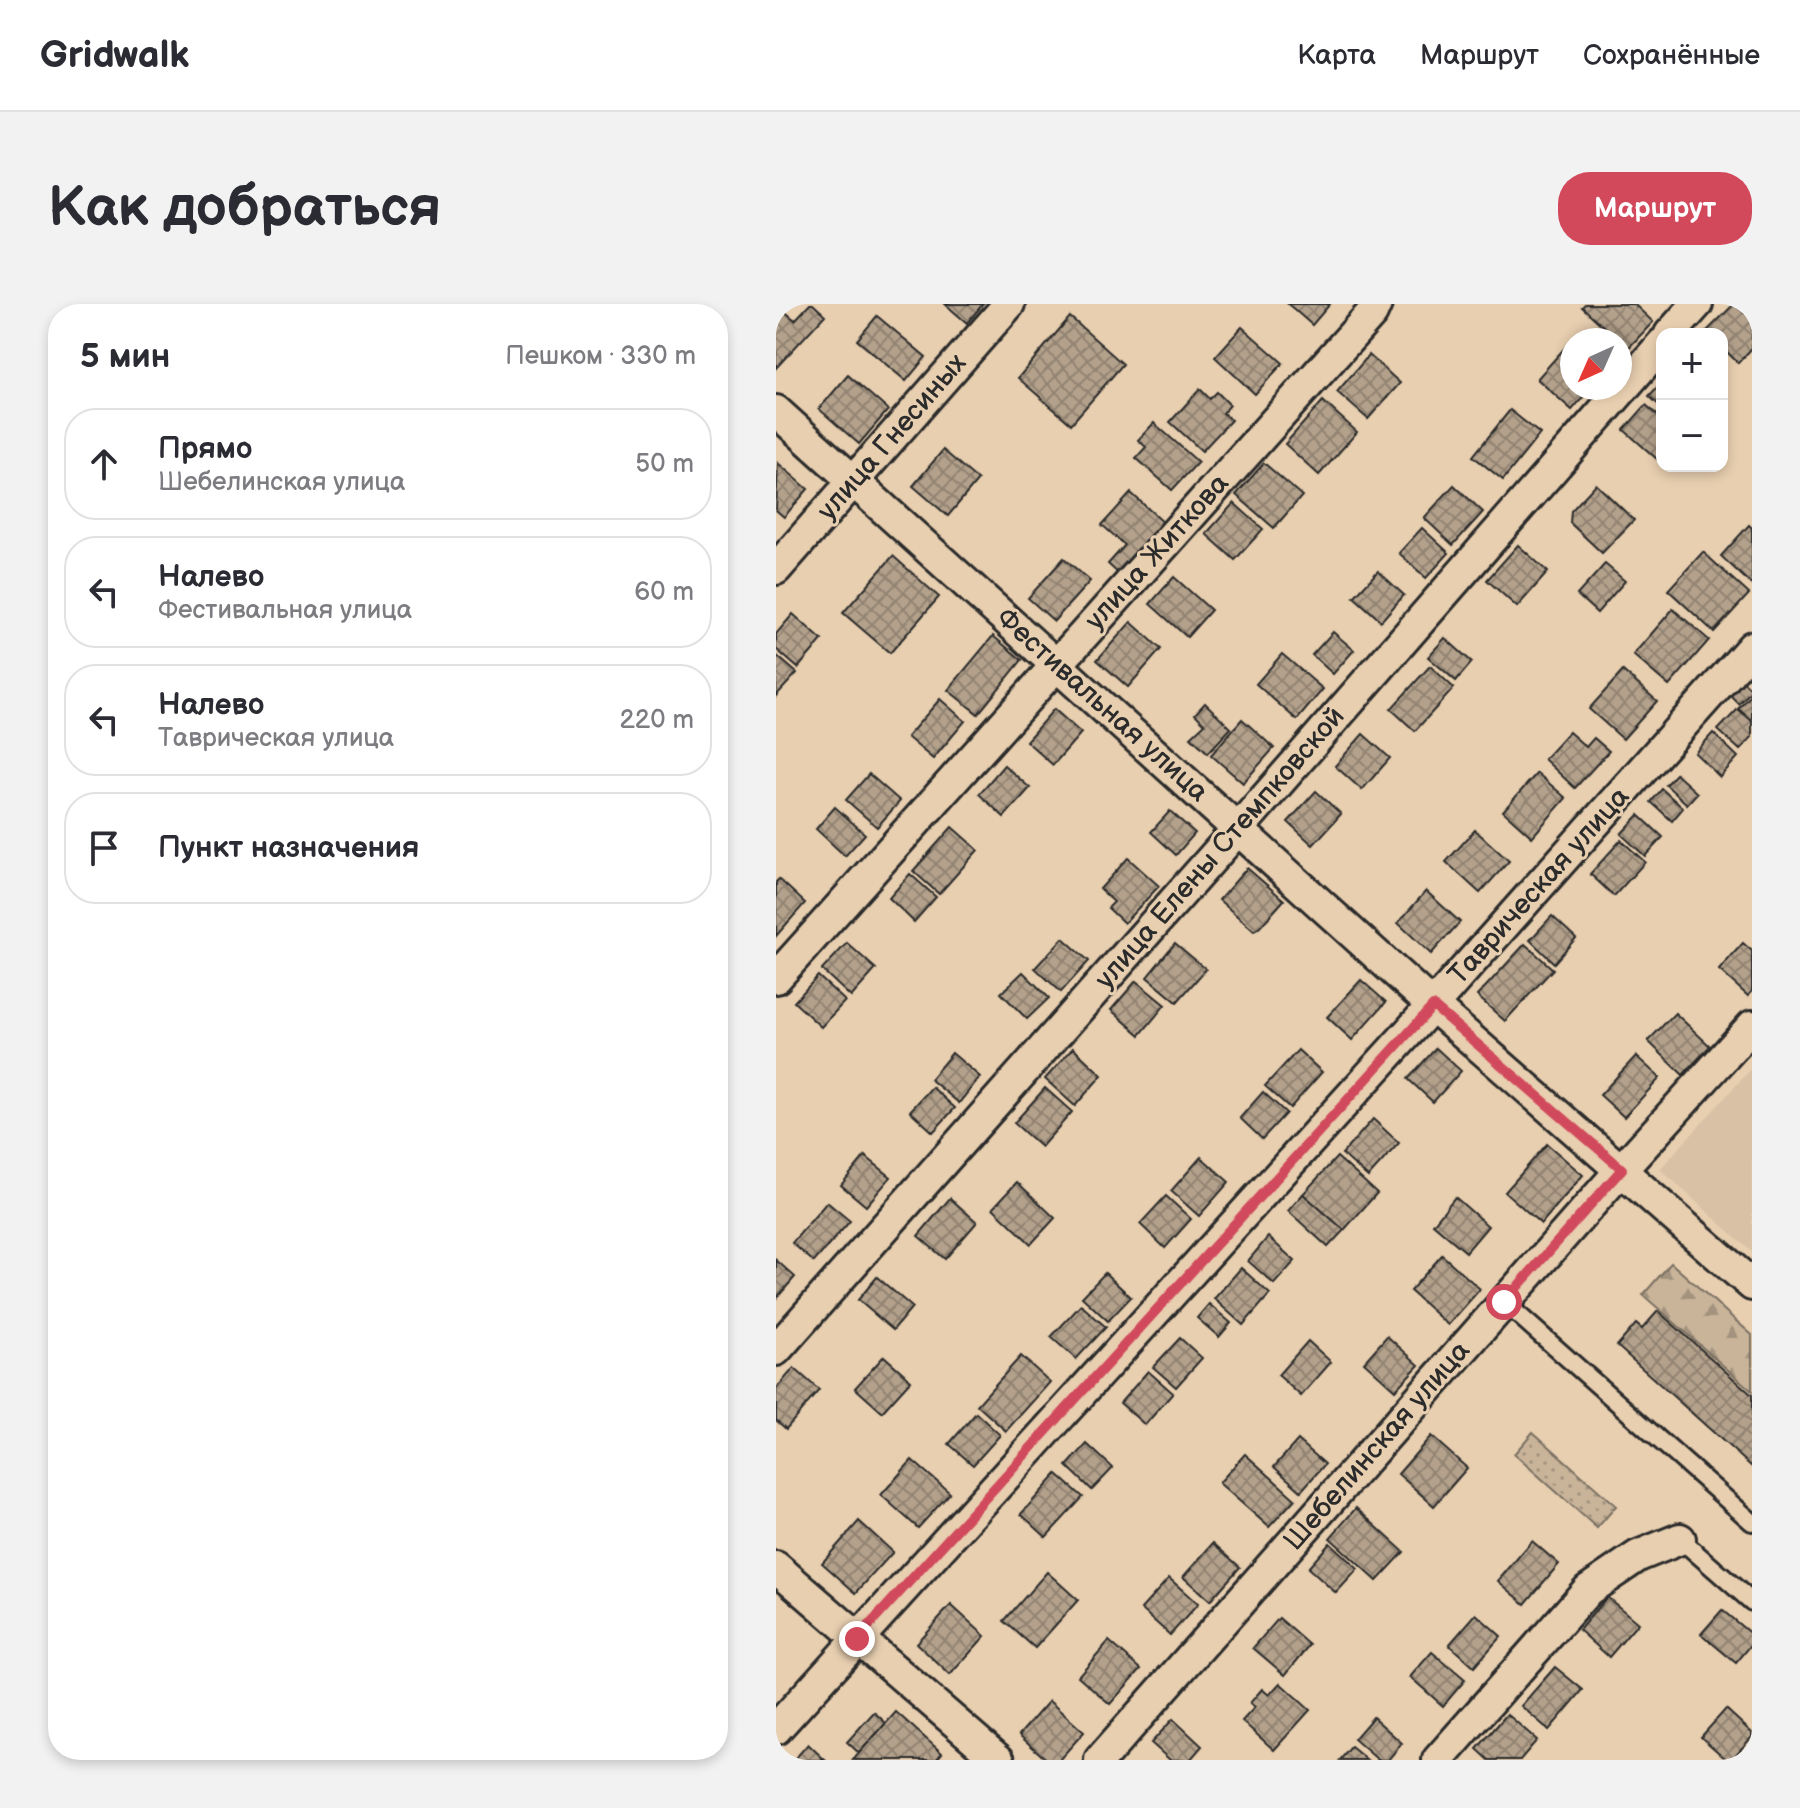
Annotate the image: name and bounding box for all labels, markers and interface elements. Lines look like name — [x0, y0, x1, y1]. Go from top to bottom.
text: Gridwalk — [40, 33, 189, 78]
text: Карта — [1297, 39, 1376, 72]
text: Маршрут — [1420, 39, 1539, 72]
text: Сохранённые — [1583, 39, 1760, 72]
button: Маршрут — [1558, 172, 1752, 245]
text: Как добраться — [48, 175, 441, 242]
north arrow — [1560, 328, 1632, 400]
map controls — [1656, 328, 1728, 472]
button: + — [1656, 328, 1728, 400]
text: 5 мин — [80, 336, 170, 377]
text: Пешком · 330 m — [505, 341, 696, 372]
street label: улица Гнесиных — [811, 347, 974, 527]
button: − — [1656, 400, 1728, 472]
text: Прямо — [158, 431, 252, 467]
icon: ahead — [82, 442, 126, 486]
text: 50 m — [635, 449, 694, 480]
text: Шебелинская улица — [158, 467, 405, 498]
street label: улица Житкова — [1078, 467, 1236, 637]
text: Налево — [158, 559, 264, 595]
icon: left — [82, 570, 126, 614]
text: 60 m — [634, 577, 694, 608]
text: Фестивальная улица — [158, 595, 412, 626]
street label: Фестивальная улица — [989, 601, 1215, 809]
text: Налево — [158, 687, 264, 723]
icon: left — [82, 698, 126, 742]
street label: улица Елены Стемпковской — [1088, 700, 1352, 996]
text: 220 m — [620, 705, 694, 736]
text: Таврическая улица — [158, 723, 394, 754]
street label: Таврическая улица — [1442, 780, 1637, 992]
icon: arrive — [82, 826, 126, 870]
text: Пункт назначения — [158, 830, 419, 866]
route start — [1486, 1284, 1522, 1320]
street label: Шебелинская улица — [1277, 1334, 1477, 1557]
route end — [839, 1621, 875, 1657]

